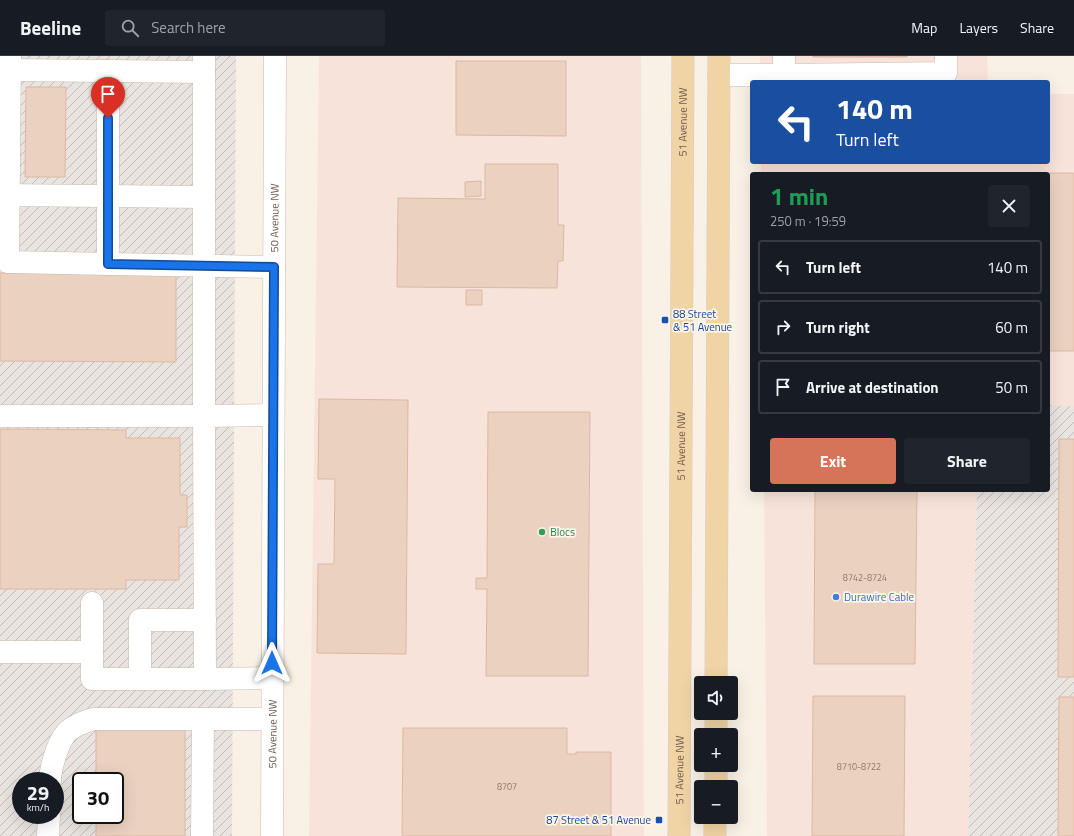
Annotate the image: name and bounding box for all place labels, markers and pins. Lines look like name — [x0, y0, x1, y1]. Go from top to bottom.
pin — [91, 77, 125, 118]
place label: 88 Street & 51 Avenue — [673, 306, 733, 335]
marker: 88 Street & 51 Avenue — [660, 315, 670, 325]
place label: Blocs — [550, 524, 575, 540]
marker: Blocs — [537, 527, 547, 537]
place label: Durawire Cable — [844, 589, 915, 605]
marker: Durawire Cable — [831, 592, 841, 602]
place label: 87 Street & 51 Avenue — [546, 812, 651, 828]
marker: 87 Street & 51 Avenue — [654, 815, 664, 825]

